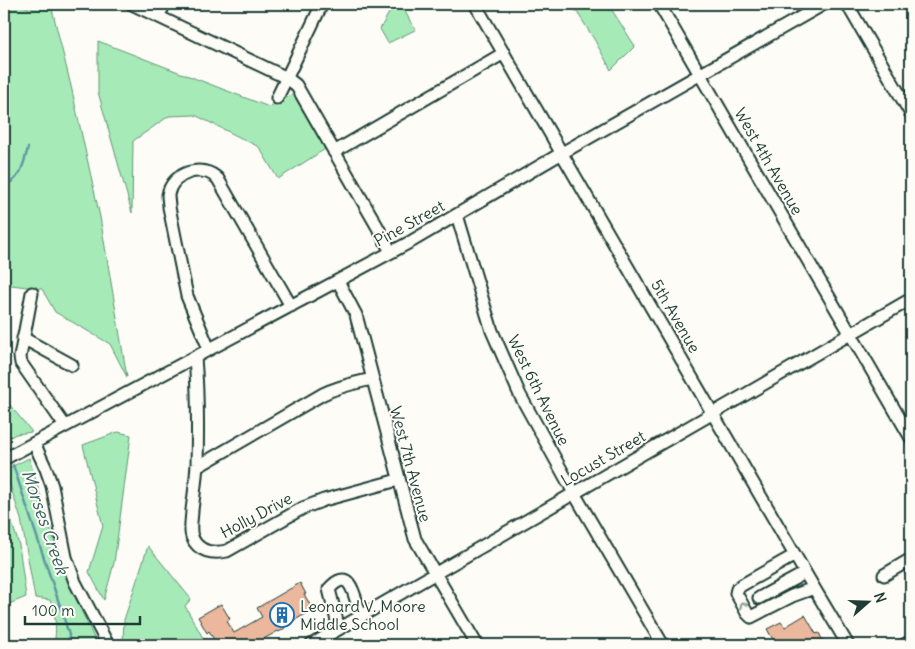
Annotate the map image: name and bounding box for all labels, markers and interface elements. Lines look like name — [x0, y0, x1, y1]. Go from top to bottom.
street label: West 4th Avenue — [730, 104, 808, 218]
street label: Pine Street — [370, 195, 448, 251]
street label: 5th Avenue — [647, 276, 705, 356]
street label: West 6th Avenue — [504, 332, 574, 448]
street label: West 7th Avenue — [386, 404, 436, 524]
street label: Locust Street — [557, 425, 649, 490]
water label: Morses Creek — [17, 466, 75, 579]
street label: Holly Drive — [217, 488, 295, 542]
north arrow — [842, 576, 892, 626]
text: N — [870, 590, 890, 605]
scale bar — [25, 594, 140, 626]
place label: Leonard V. Moore Middle School — [300, 596, 426, 634]
text: 100 m — [32, 601, 74, 620]
one-way arrow — [739, 601, 749, 610]
building icon: Leonard V. Moore Middle School — [269, 602, 295, 628]

